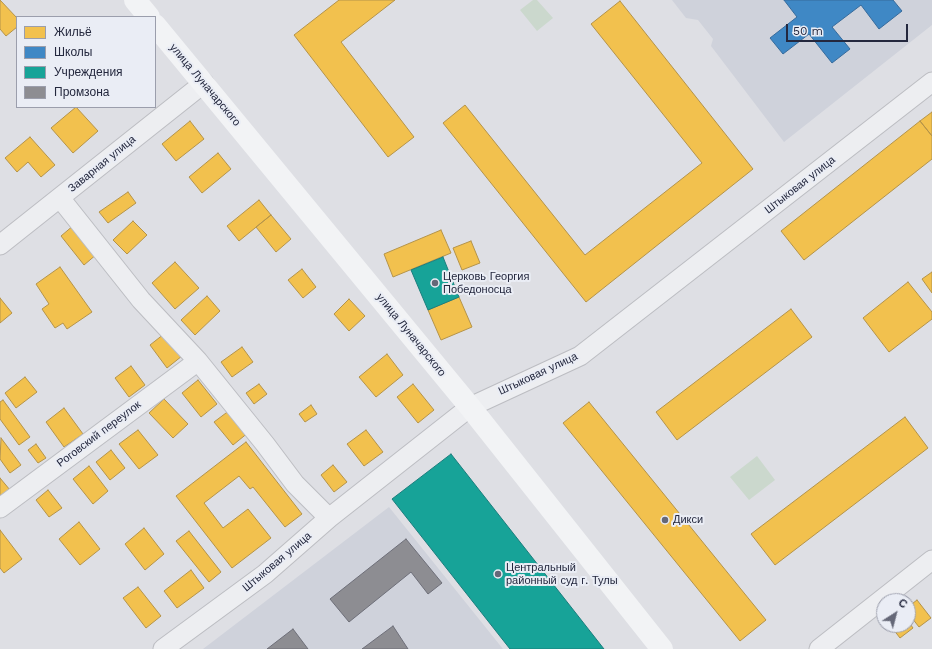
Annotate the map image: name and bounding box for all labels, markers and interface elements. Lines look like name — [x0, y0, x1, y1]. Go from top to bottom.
legend — [16, 16, 156, 108]
scale bar — [788, 16, 910, 42]
text: 50 m — [793, 24, 823, 38]
text: Жильё — [54, 25, 92, 39]
street label: улица Луначарского — [167, 41, 243, 129]
text: Школы — [54, 45, 92, 59]
text: Учреждения — [54, 65, 123, 79]
text: Промзона — [54, 85, 109, 99]
street label: Заварная улица — [66, 133, 138, 195]
street label: Штыковая улица — [762, 153, 838, 217]
place label: Церковь Георгия Победоносца — [443, 270, 529, 296]
marker: Церковь Георгия Победоносца — [430, 278, 440, 288]
street label: улица Луначарского — [373, 291, 449, 379]
street label: Штыковая улица — [496, 350, 580, 398]
street label: Роговский переулок — [54, 398, 144, 470]
place label: Дикси — [673, 513, 703, 527]
marker: Дикси — [660, 515, 670, 525]
street label: Штыковая улица — [240, 529, 314, 595]
place label: Центральный районный суд г. Тулы — [506, 561, 618, 587]
marker: Центральный районный суд г. Тулы — [493, 569, 503, 579]
north arrow — [876, 593, 916, 633]
text: С — [896, 596, 910, 611]

